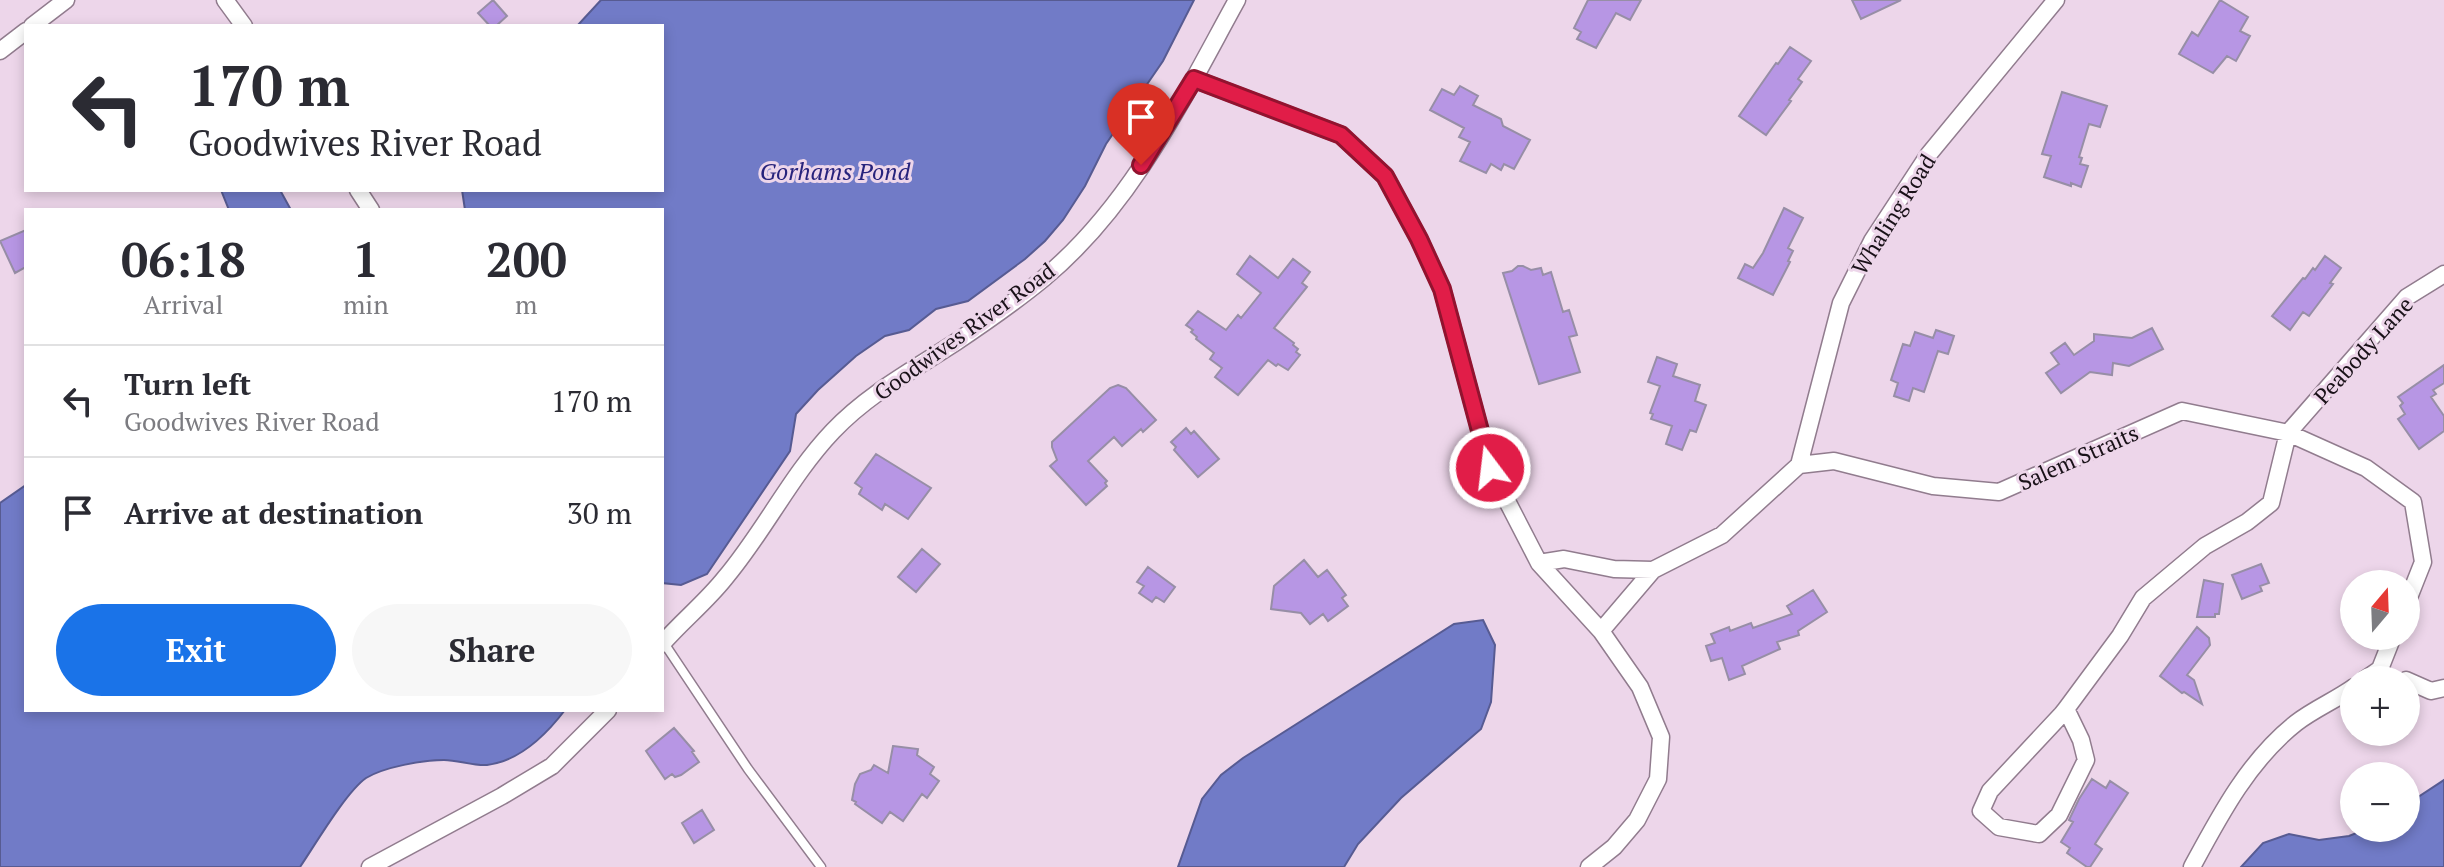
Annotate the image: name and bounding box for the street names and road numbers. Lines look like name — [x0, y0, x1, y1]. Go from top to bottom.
street label: Whaling Road — [1844, 148, 1942, 280]
street label: Goodwives River Road — [868, 256, 1060, 406]
street label: Peabody Lane — [2307, 290, 2419, 410]
street label: Salem Straits — [2013, 418, 2143, 496]

